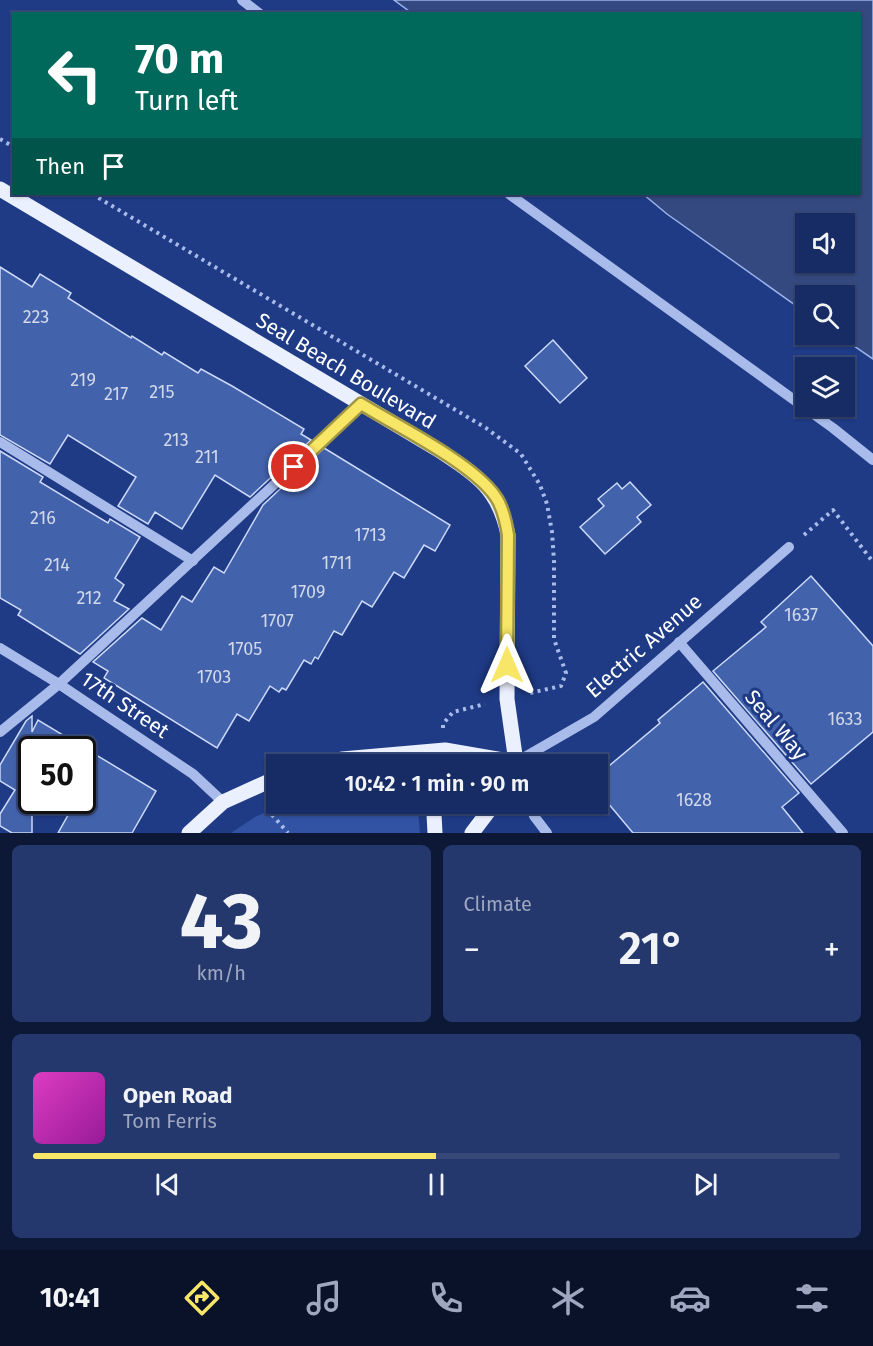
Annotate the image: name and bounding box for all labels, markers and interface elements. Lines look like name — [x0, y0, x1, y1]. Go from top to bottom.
text: 70 m — [135, 34, 224, 84]
icon: left — [36, 36, 114, 114]
text: Turn left — [135, 85, 238, 117]
icon: arrive — [97, 150, 130, 183]
text: Then — [36, 153, 85, 180]
map controls — [795, 213, 855, 417]
button: sound — [795, 213, 855, 273]
button: search — [795, 285, 855, 345]
house number: 223 — [23, 306, 49, 328]
street label: Seal Beach Boulevard — [251, 307, 441, 435]
button: layers — [795, 357, 855, 417]
house number: 219 — [70, 369, 96, 391]
house number: 215 — [149, 381, 175, 403]
house number: 217 — [104, 383, 128, 405]
house number: 213 — [163, 429, 189, 451]
pin — [268, 441, 319, 492]
house number: 211 — [195, 446, 219, 468]
icon: arrive — [277, 450, 310, 483]
house number: 216 — [30, 507, 56, 529]
house number: 1713 — [354, 524, 386, 546]
house number: 1711 — [322, 552, 352, 574]
house number: 214 — [44, 554, 70, 576]
house number: 1709 — [291, 581, 325, 603]
house number: 212 — [76, 587, 102, 609]
street label: Electric Avenue — [581, 588, 707, 704]
house number: 1637 — [784, 604, 818, 626]
house number: 1707 — [260, 610, 294, 632]
position arrow — [475, 633, 539, 697]
house number: 1705 — [228, 638, 262, 660]
street label: 17th Street — [76, 666, 174, 744]
house number: 1703 — [197, 666, 231, 688]
street label: Seal Way — [739, 685, 813, 766]
house number: 1633 — [827, 708, 863, 730]
speed limit sign: 50 — [18, 736, 96, 814]
text: 10:42 · 1 min · 90 m — [345, 770, 529, 797]
house number: 1628 — [676, 789, 712, 811]
text: 43 — [180, 875, 263, 969]
text: Climate — [464, 892, 532, 916]
text: 21° — [619, 922, 685, 976]
text: − — [464, 930, 480, 970]
text: + — [824, 930, 840, 970]
text: km/h — [197, 961, 246, 985]
text: Open Road — [123, 1082, 233, 1109]
text: Tom Ferris — [123, 1109, 217, 1133]
icon: previous — [151, 1168, 184, 1201]
icon: pause — [420, 1168, 453, 1201]
icon: next — [689, 1168, 722, 1201]
icon: directions — [181, 1277, 223, 1319]
icon: music — [303, 1277, 345, 1319]
icon: phone — [425, 1277, 467, 1319]
icon: climate — [547, 1277, 589, 1319]
icon: car — [669, 1277, 711, 1319]
icon: filters — [791, 1277, 833, 1319]
text: 10:41 — [40, 1282, 101, 1314]

